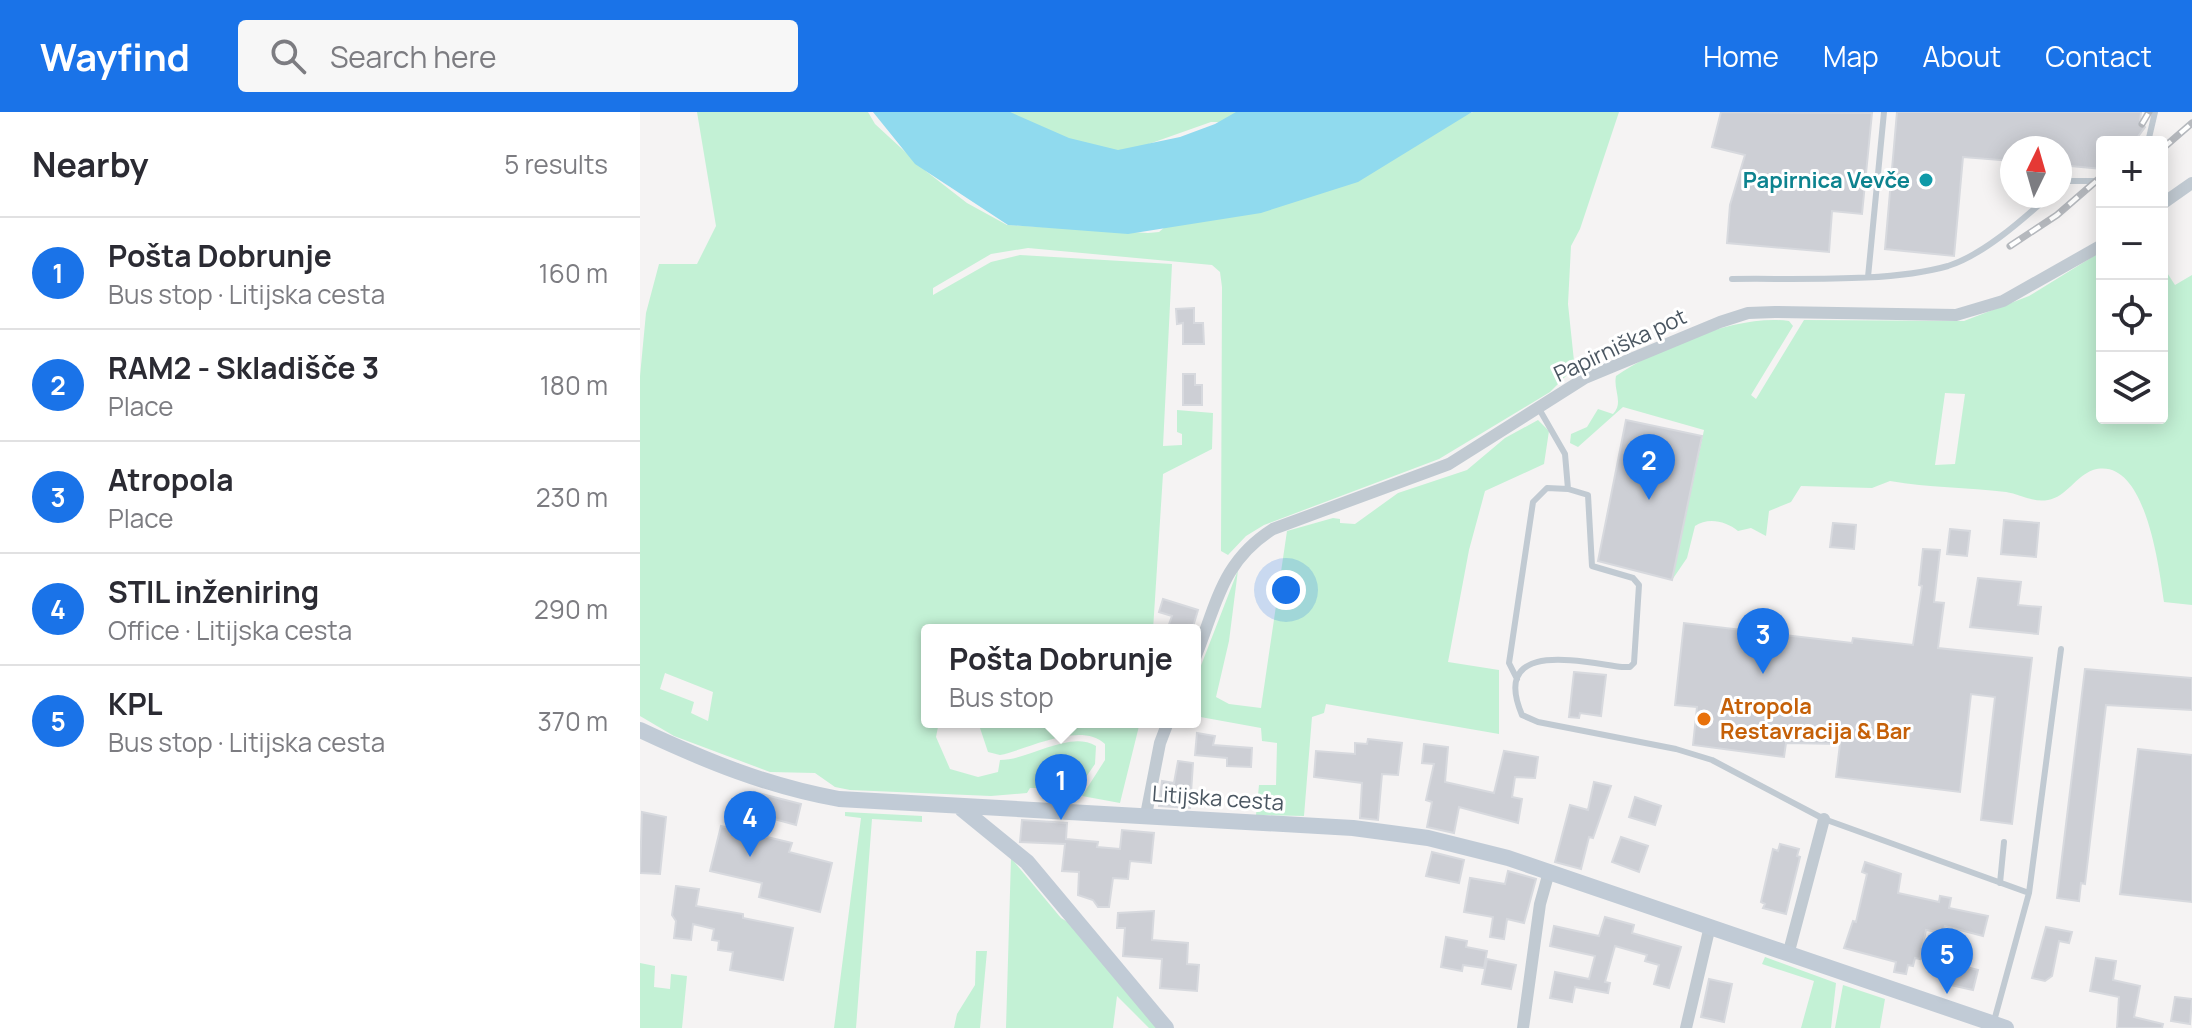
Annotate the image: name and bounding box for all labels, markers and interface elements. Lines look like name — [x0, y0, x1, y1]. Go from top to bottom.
search box — [238, 20, 798, 92]
text: Wayfind — [40, 30, 190, 82]
icon: search — [266, 34, 310, 78]
text: Search here — [330, 36, 497, 77]
text: Home — [1703, 37, 1779, 75]
text: Map — [1823, 37, 1879, 75]
text: About — [1923, 37, 2001, 75]
text: Contact — [2045, 37, 2152, 75]
north arrow — [2000, 136, 2072, 208]
map controls — [2096, 136, 2168, 424]
button: + — [2096, 136, 2168, 208]
text: Nearby — [32, 141, 148, 187]
text: 5 results — [504, 146, 608, 182]
place label: Papirnica Vevče — [1743, 165, 1910, 195]
marker: Papirnica Vevče — [1917, 171, 1935, 189]
button: − — [2096, 208, 2168, 280]
text: Pošta Dobrunje — [108, 235, 332, 276]
text: 1 — [52, 255, 64, 291]
text: 160 m — [539, 255, 608, 291]
text: Bus stop · Litijska cesta — [108, 276, 385, 312]
button: locate — [2096, 280, 2168, 352]
street label: Papirniška pot — [1549, 301, 1691, 389]
text: RAM2 - Skladišče 3 — [108, 347, 379, 388]
button: layers — [2096, 352, 2168, 424]
text: 2 — [50, 367, 66, 403]
text: 180 m — [540, 367, 608, 403]
text: Place — [108, 388, 173, 424]
pin: 2 — [1623, 434, 1675, 500]
text: Atropola — [108, 459, 233, 500]
text: 3 — [50, 479, 66, 515]
text: 230 m — [536, 479, 608, 515]
text: Place — [108, 500, 173, 536]
your location — [1266, 570, 1306, 610]
text: STIL inženiring — [108, 571, 319, 612]
text: 4 — [50, 591, 66, 627]
text: 290 m — [534, 591, 608, 627]
pin: 3 — [1737, 608, 1789, 674]
text: Office · Litijska cesta — [108, 612, 352, 648]
popup — [921, 624, 1201, 728]
text: Pošta Dobrunje — [949, 638, 1173, 679]
text: Bus stop — [949, 679, 1054, 715]
text: KPL — [108, 683, 163, 724]
place label: Atropola Restavracija & Bar — [1720, 691, 1911, 746]
text: 5 — [50, 703, 66, 739]
text: 370 m — [537, 703, 608, 739]
marker: Atropola Restavracija & Bar — [1695, 710, 1713, 728]
text: Bus stop · Litijska cesta — [108, 724, 385, 760]
pin: 1 — [1035, 754, 1087, 820]
street label: Litijska cesta — [1151, 778, 1285, 818]
pin: 4 — [724, 791, 776, 857]
pin: 5 — [1921, 928, 1973, 994]

